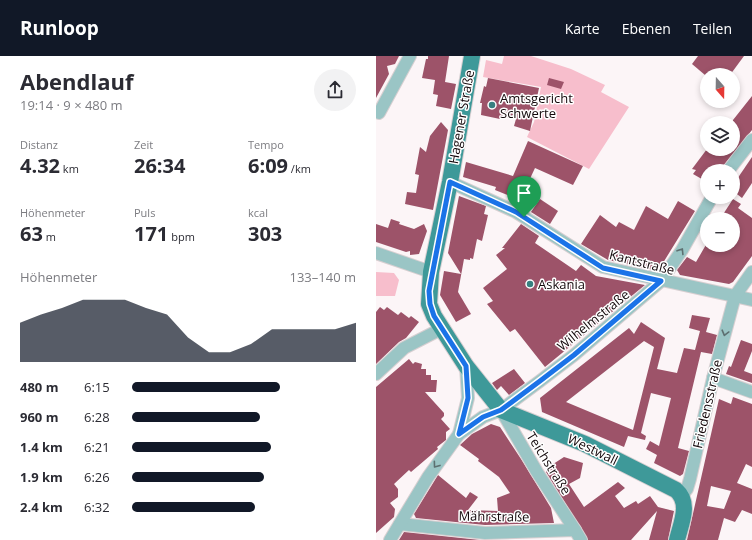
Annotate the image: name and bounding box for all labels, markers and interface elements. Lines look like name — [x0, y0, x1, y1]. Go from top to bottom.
text: Runloop — [20, 15, 99, 41]
text: Karte — [565, 19, 600, 38]
text: Ebenen — [622, 19, 671, 38]
text: Teilen — [693, 19, 732, 38]
text: Abendlauf — [20, 66, 133, 96]
north arrow — [700, 68, 740, 108]
map controls — [700, 68, 740, 252]
button: share — [314, 69, 356, 111]
street label: Hagener Straße — [444, 69, 478, 165]
place label: Amtsgericht Schwerte — [500, 89, 573, 122]
text: 19:14 · 9 × 480 m — [20, 96, 123, 114]
marker: Amtsgericht Schwerte — [487, 100, 497, 110]
button: layers — [700, 116, 740, 156]
text: Distanz — [20, 137, 58, 152]
text: Zeit — [134, 137, 153, 152]
text: Tempo — [248, 137, 284, 152]
text: 4.32 — [20, 152, 60, 179]
text: 26:34 — [134, 152, 185, 179]
text: 6:09 — [248, 152, 288, 179]
text: km — [60, 161, 79, 176]
text: /km — [288, 161, 311, 176]
button: + — [700, 164, 740, 204]
pin — [507, 176, 541, 217]
icon: arrive — [513, 182, 535, 204]
text: Höhenmeter — [20, 205, 85, 220]
text: Puls — [134, 205, 155, 220]
text: kcal — [248, 205, 268, 220]
button: − — [700, 212, 740, 252]
text: 63 — [20, 220, 43, 247]
text: 171 — [134, 220, 168, 247]
text: 303 — [248, 220, 282, 247]
text: m — [43, 229, 56, 244]
text: bpm — [168, 229, 195, 244]
street label: Kantstraße — [608, 245, 676, 279]
one-way arrow — [676, 249, 683, 256]
text: Höhenmeter — [20, 268, 97, 286]
text: 133–140 m — [289, 268, 356, 286]
place label: Askania — [538, 275, 585, 293]
marker: Askania — [525, 279, 535, 289]
street label: Wilhelmstraße — [553, 285, 633, 355]
one-way arrow — [721, 330, 730, 337]
street label: Friedensstraße — [688, 358, 726, 450]
text: 480 m — [20, 378, 58, 396]
text: 6:15 — [84, 378, 110, 396]
text: 960 m — [20, 408, 58, 426]
text: 6:28 — [84, 408, 110, 426]
street label: Teichstraße — [523, 428, 575, 498]
street label: Westwall — [565, 429, 621, 469]
text: 1.4 km — [20, 438, 63, 456]
text: 6:21 — [84, 438, 110, 456]
one-way arrow — [433, 461, 441, 468]
text: 1.9 km — [20, 468, 63, 486]
text: 6:26 — [84, 468, 110, 486]
text: 2.4 km — [20, 498, 63, 516]
text: 6:32 — [84, 498, 110, 516]
street label: Mährstraße — [458, 506, 530, 526]

